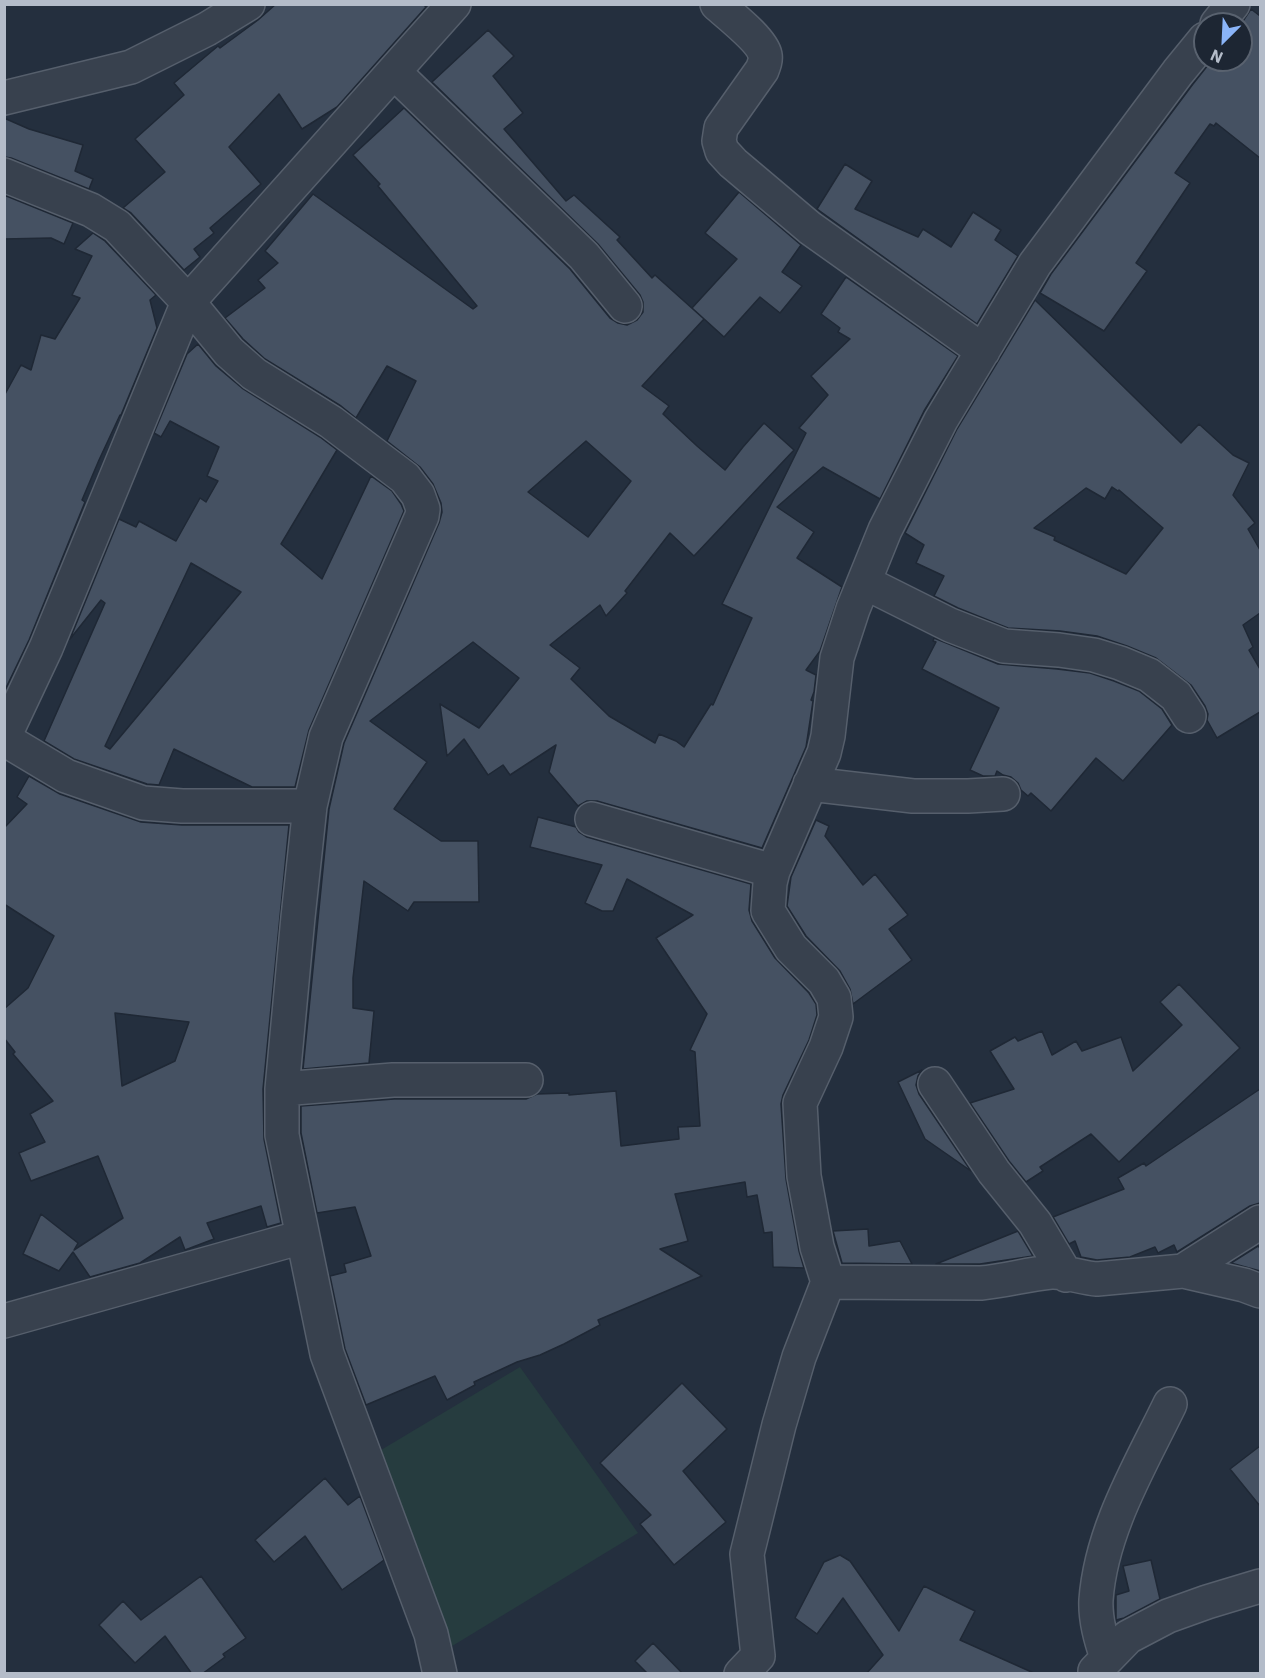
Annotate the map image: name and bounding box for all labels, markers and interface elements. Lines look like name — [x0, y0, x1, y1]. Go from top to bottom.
north arrow — [1193, 12, 1253, 72]
text: N — [1207, 45, 1226, 68]

